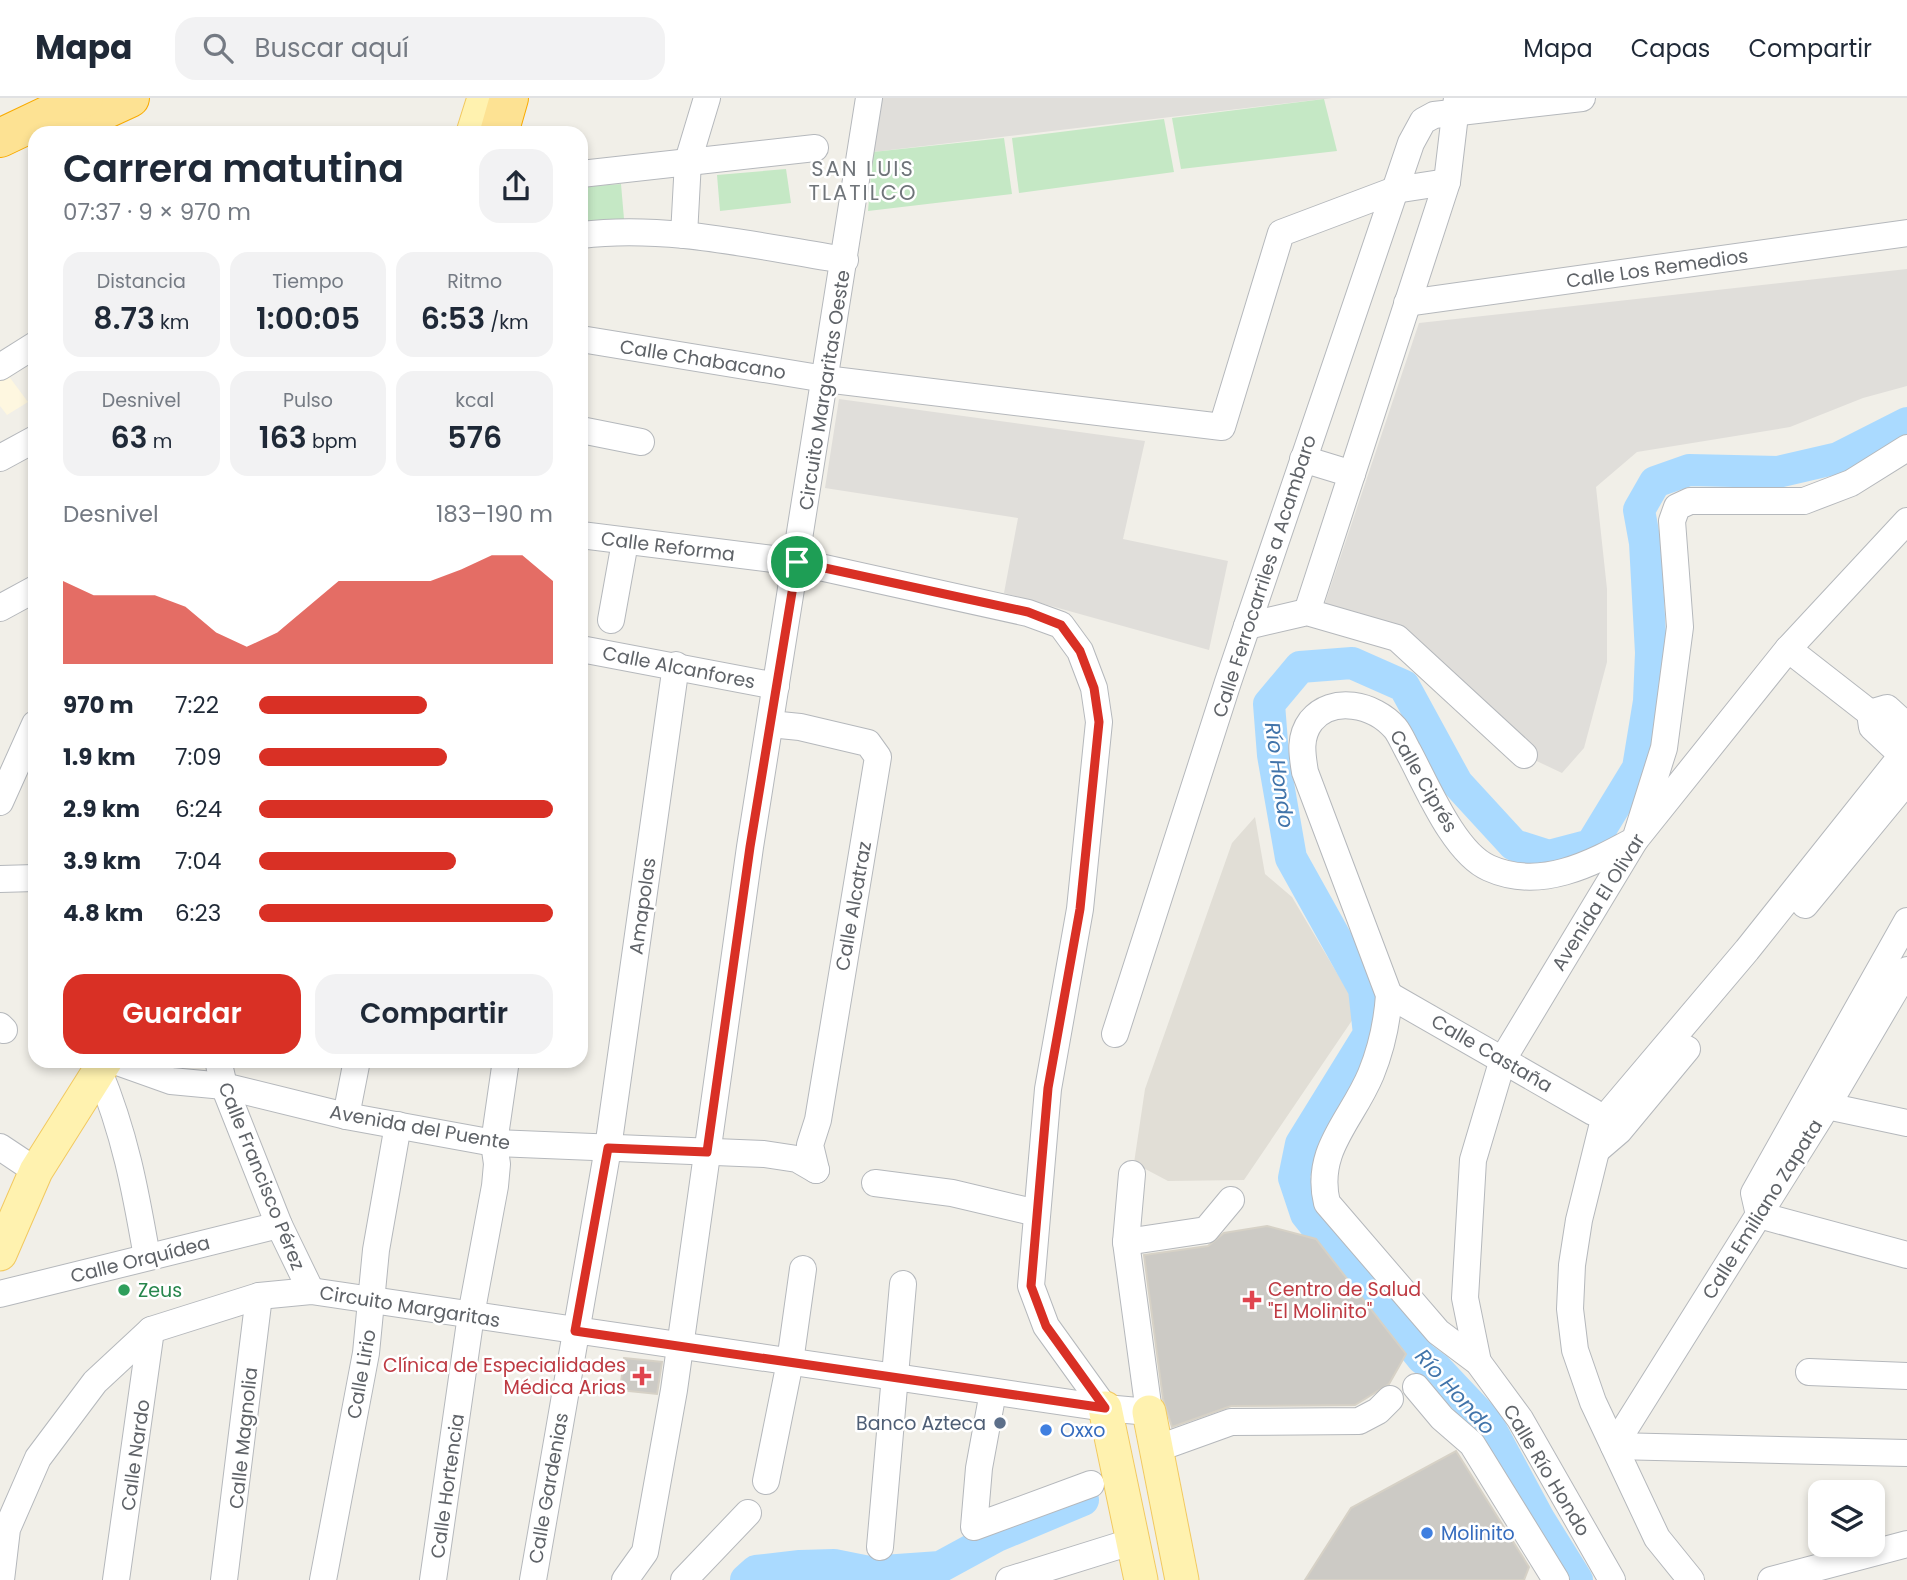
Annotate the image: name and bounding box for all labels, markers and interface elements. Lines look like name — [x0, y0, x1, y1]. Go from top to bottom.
search box — [175, 17, 665, 80]
text: Mapa — [35, 24, 133, 71]
icon: search — [199, 29, 237, 67]
text: Buscar aquí — [255, 30, 409, 66]
text: Mapa — [1523, 32, 1593, 65]
text: Capas — [1631, 32, 1710, 65]
text: Compartir — [1748, 32, 1872, 65]
text: Carrera matutina — [63, 142, 404, 195]
button: share — [479, 149, 553, 223]
district label: SAN LUIS TLATILCO — [809, 154, 917, 207]
text: 07:37 · 9 × 970 m — [63, 196, 251, 228]
street label: Calle Los Remedios — [1564, 242, 1750, 295]
text: Distancia — [97, 268, 186, 295]
text: Tiempo — [272, 268, 344, 295]
text: Ritmo — [447, 268, 502, 295]
street label: Circuito Margaritas Oeste — [792, 268, 857, 512]
text: 8.73 — [93, 297, 155, 340]
text: 1:00:05 — [256, 297, 360, 340]
text: 6:53 — [421, 297, 485, 340]
text: km — [155, 309, 189, 336]
text: /km — [485, 309, 529, 336]
street label: Calle Chabacano — [618, 333, 788, 386]
text: Desnivel — [102, 387, 181, 414]
text: Pulso — [283, 387, 333, 414]
text: kcal — [455, 387, 494, 414]
text: 63 — [110, 416, 148, 459]
text: 163 — [259, 416, 307, 459]
text: 576 — [447, 416, 502, 459]
text: m — [148, 428, 172, 455]
text: bpm — [307, 428, 357, 455]
street label: Calle Ferrocarriles a Acambaro — [1206, 431, 1323, 721]
text: Desnivel — [63, 498, 159, 530]
text: 183–190 m — [436, 498, 553, 530]
street label: Calle Reforma — [599, 525, 737, 568]
pin — [767, 532, 827, 592]
icon: arrive — [778, 543, 816, 581]
street label: Calle Alcanfores — [600, 639, 758, 696]
text: 970 m — [63, 689, 134, 721]
text: 7:22 — [175, 689, 219, 721]
water label: Río Hondo — [1258, 720, 1301, 830]
street label: Calle Ciprés — [1383, 725, 1464, 838]
text: 1.9 km — [63, 741, 136, 773]
text: 7:09 — [175, 741, 221, 773]
text: 2.9 km — [63, 793, 140, 825]
text: 6:24 — [175, 793, 222, 825]
street label: Avenida El Olivar — [1545, 828, 1652, 976]
street label: Calle Alcatraz — [829, 839, 878, 973]
text: 3.9 km — [63, 845, 141, 877]
text: 7:04 — [175, 845, 221, 877]
street label: Amapolas — [622, 856, 663, 956]
text: 4.8 km — [63, 897, 143, 929]
text: 6:23 — [175, 897, 221, 929]
button: Guardar — [63, 974, 301, 1054]
button: Compartir — [315, 974, 553, 1054]
street label: Calle Castaña — [1426, 1008, 1557, 1099]
street label: Calle Francisco Pérez — [211, 1078, 312, 1274]
street label: Avenida del Puente — [327, 1098, 512, 1157]
street label: Calle Emiliano Zapata — [1696, 1114, 1829, 1305]
street label: Calle Orquídea — [68, 1229, 213, 1290]
place label: Centro de Salud "El Molinito" — [1268, 1276, 1421, 1325]
place label: Zeus — [138, 1277, 182, 1304]
street label: Circuito Margaritas — [318, 1279, 502, 1334]
marker: Zeus — [116, 1282, 132, 1298]
marker: Centro de Salud "El Molinito" — [1242, 1290, 1262, 1310]
street label: Calle Lirio — [340, 1327, 383, 1421]
water label: Río Hondo — [1409, 1342, 1502, 1441]
place label: Clínica de Especialidades Médica Arias — [383, 1352, 626, 1401]
street label: Calle Magnolia — [223, 1366, 264, 1510]
marker: Clínica de Especialidades Médica Arias — [632, 1366, 652, 1386]
street label: Calle Nardo — [114, 1398, 157, 1512]
street label: Calle Río Hondo — [1496, 1399, 1597, 1541]
place label: Banco Azteca — [856, 1410, 986, 1437]
street label: Calle Gardenias — [522, 1411, 575, 1566]
street label: Calle Hortencia — [424, 1412, 471, 1560]
marker: Banco Azteca — [992, 1415, 1008, 1431]
place label: Oxxo — [1060, 1417, 1105, 1444]
marker: Oxxo — [1038, 1422, 1054, 1438]
map controls — [1808, 1480, 1885, 1557]
button: layers — [1808, 1480, 1885, 1557]
place label: Molinito — [1441, 1520, 1515, 1547]
marker: Molinito — [1419, 1525, 1435, 1541]

